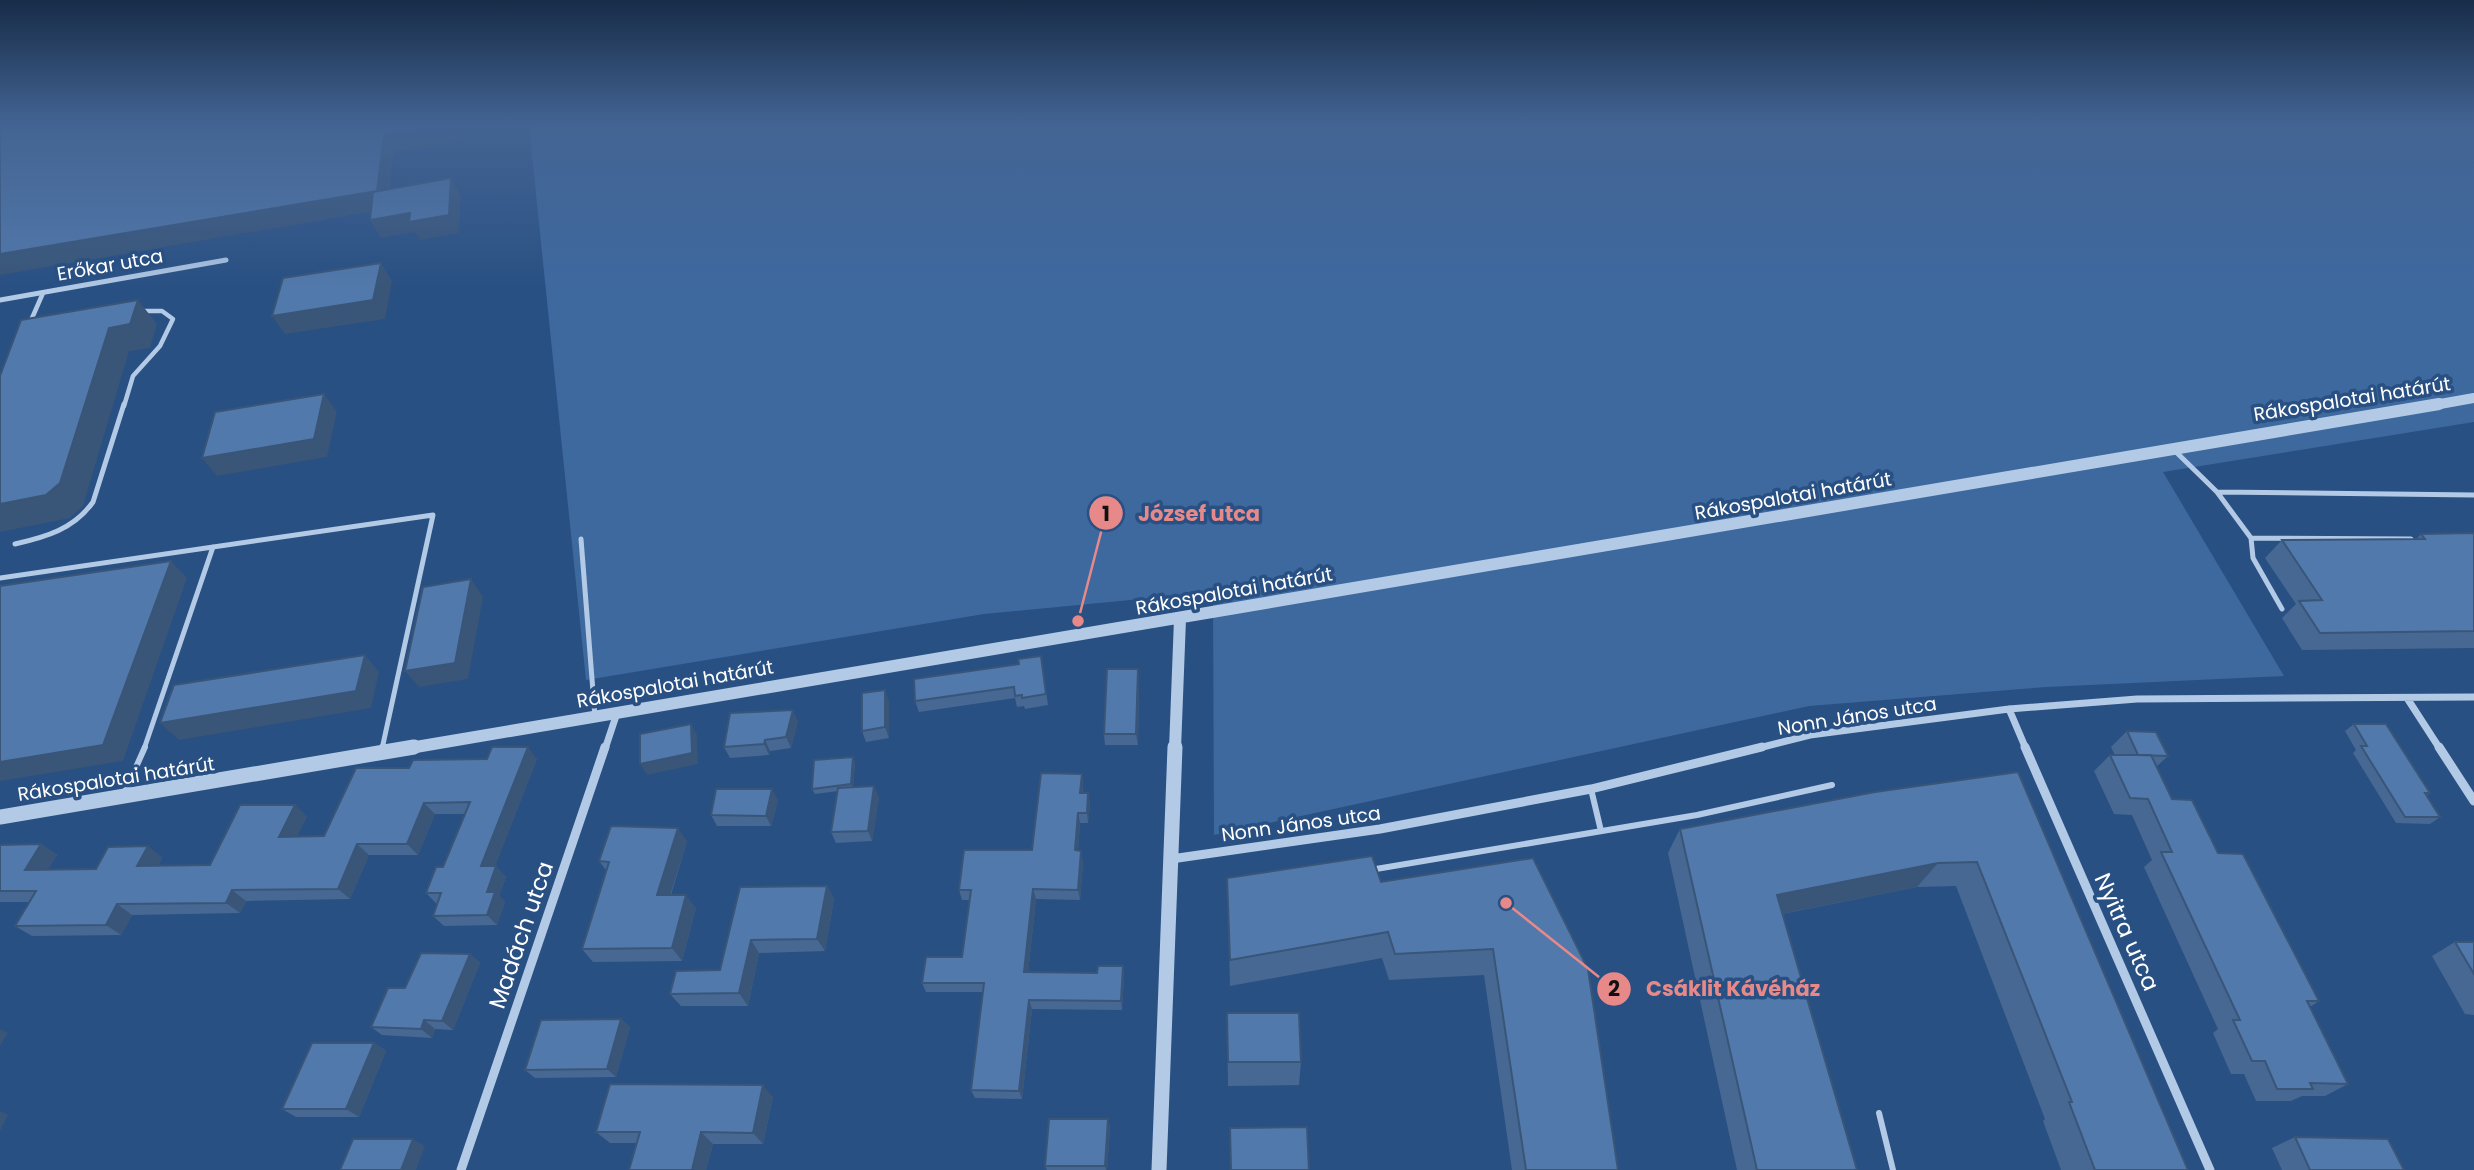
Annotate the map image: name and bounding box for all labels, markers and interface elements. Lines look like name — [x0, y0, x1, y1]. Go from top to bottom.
street label: Erőkar utca — [55, 242, 165, 288]
street label: Rákospalotai határút — [2252, 370, 2453, 428]
street label: Rákospalotai határút — [1693, 465, 1894, 527]
callout: József utca — [1089, 492, 1274, 534]
text: 1 — [1102, 499, 1110, 528]
text: József utca — [1138, 499, 1260, 528]
street label: Rákospalotai határút — [1134, 560, 1335, 622]
street label: Rákospalotai határút — [575, 653, 776, 715]
street label: Nonn János utca — [1776, 690, 1938, 742]
street label: Rákospalotai határút — [16, 750, 217, 808]
street label: Nonn János utca — [1220, 799, 1382, 849]
street label: Madách utca — [481, 857, 561, 1013]
street label: Nyitra utca — [2087, 868, 2167, 996]
callout: Csáklit Kávéház — [1597, 968, 1834, 1010]
text: 2 — [1608, 974, 1620, 1003]
text: Csáklit Kávéház — [1646, 974, 1820, 1003]

